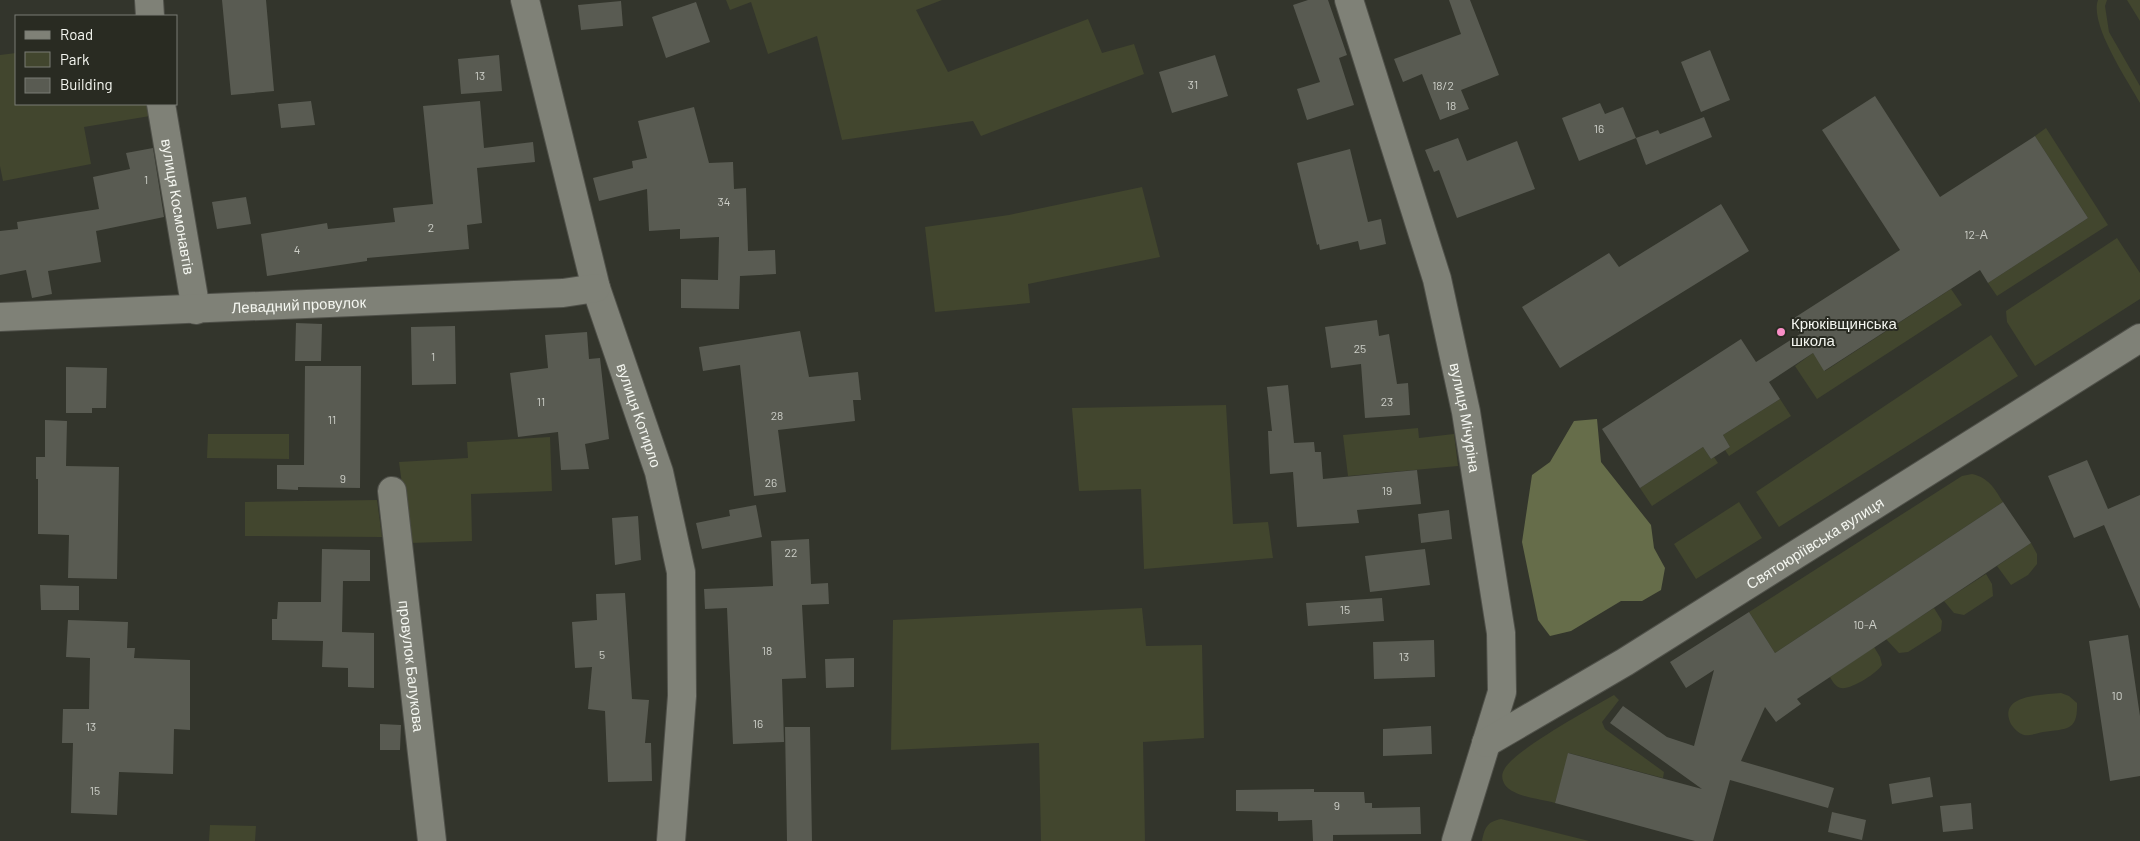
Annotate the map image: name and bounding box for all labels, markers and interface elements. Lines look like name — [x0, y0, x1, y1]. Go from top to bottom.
legend — [15, 15, 178, 105]
text: Road — [60, 25, 93, 43]
text: Park — [60, 50, 90, 68]
house number: 13 — [475, 68, 485, 82]
text: Building — [60, 75, 113, 93]
house number: 31 — [1188, 77, 1198, 91]
house number: 18/2 — [1432, 78, 1454, 92]
house number: 18 — [1446, 98, 1456, 112]
house number: 16 — [1594, 121, 1604, 135]
street label: вулиця Космонавтів — [158, 137, 199, 276]
house number: 1 — [144, 172, 148, 186]
house number: 34 — [718, 194, 730, 208]
house number: 2 — [428, 220, 434, 234]
house number: 12-А — [1964, 227, 1988, 241]
house number: 4 — [294, 242, 300, 256]
street label: Левадний провулок — [231, 292, 367, 316]
place label: Крюківщинська школа — [1791, 314, 1897, 349]
marker: Крюківщинська школа — [1775, 326, 1787, 338]
house number: 25 — [1354, 341, 1366, 355]
house number: 1 — [431, 349, 435, 363]
street label: вулиця Котирло — [613, 361, 666, 470]
street label: вулиця Мічуріна — [1447, 361, 1485, 474]
house number: 11 — [537, 394, 545, 408]
house number: 23 — [1381, 394, 1393, 408]
house number: 28 — [771, 408, 783, 422]
house number: 11 — [328, 412, 336, 426]
house number: 9 — [340, 471, 346, 485]
house number: 26 — [765, 475, 777, 489]
house number: 19 — [1382, 483, 1392, 497]
street label: Святоюріївська вулиця — [1743, 493, 1887, 593]
house number: 22 — [785, 545, 797, 559]
street label: провулок Балукова — [396, 599, 429, 733]
house number: 15 — [1340, 602, 1350, 616]
house number: 10-А — [1853, 617, 1877, 631]
house number: 18 — [762, 643, 772, 657]
house number: 5 — [599, 647, 605, 661]
house number: 13 — [1399, 649, 1409, 663]
house number: 10 — [2112, 688, 2122, 702]
house number: 16 — [753, 716, 763, 730]
house number: 13 — [86, 719, 96, 733]
house number: 15 — [90, 783, 100, 797]
house number: 9 — [1334, 798, 1340, 812]

